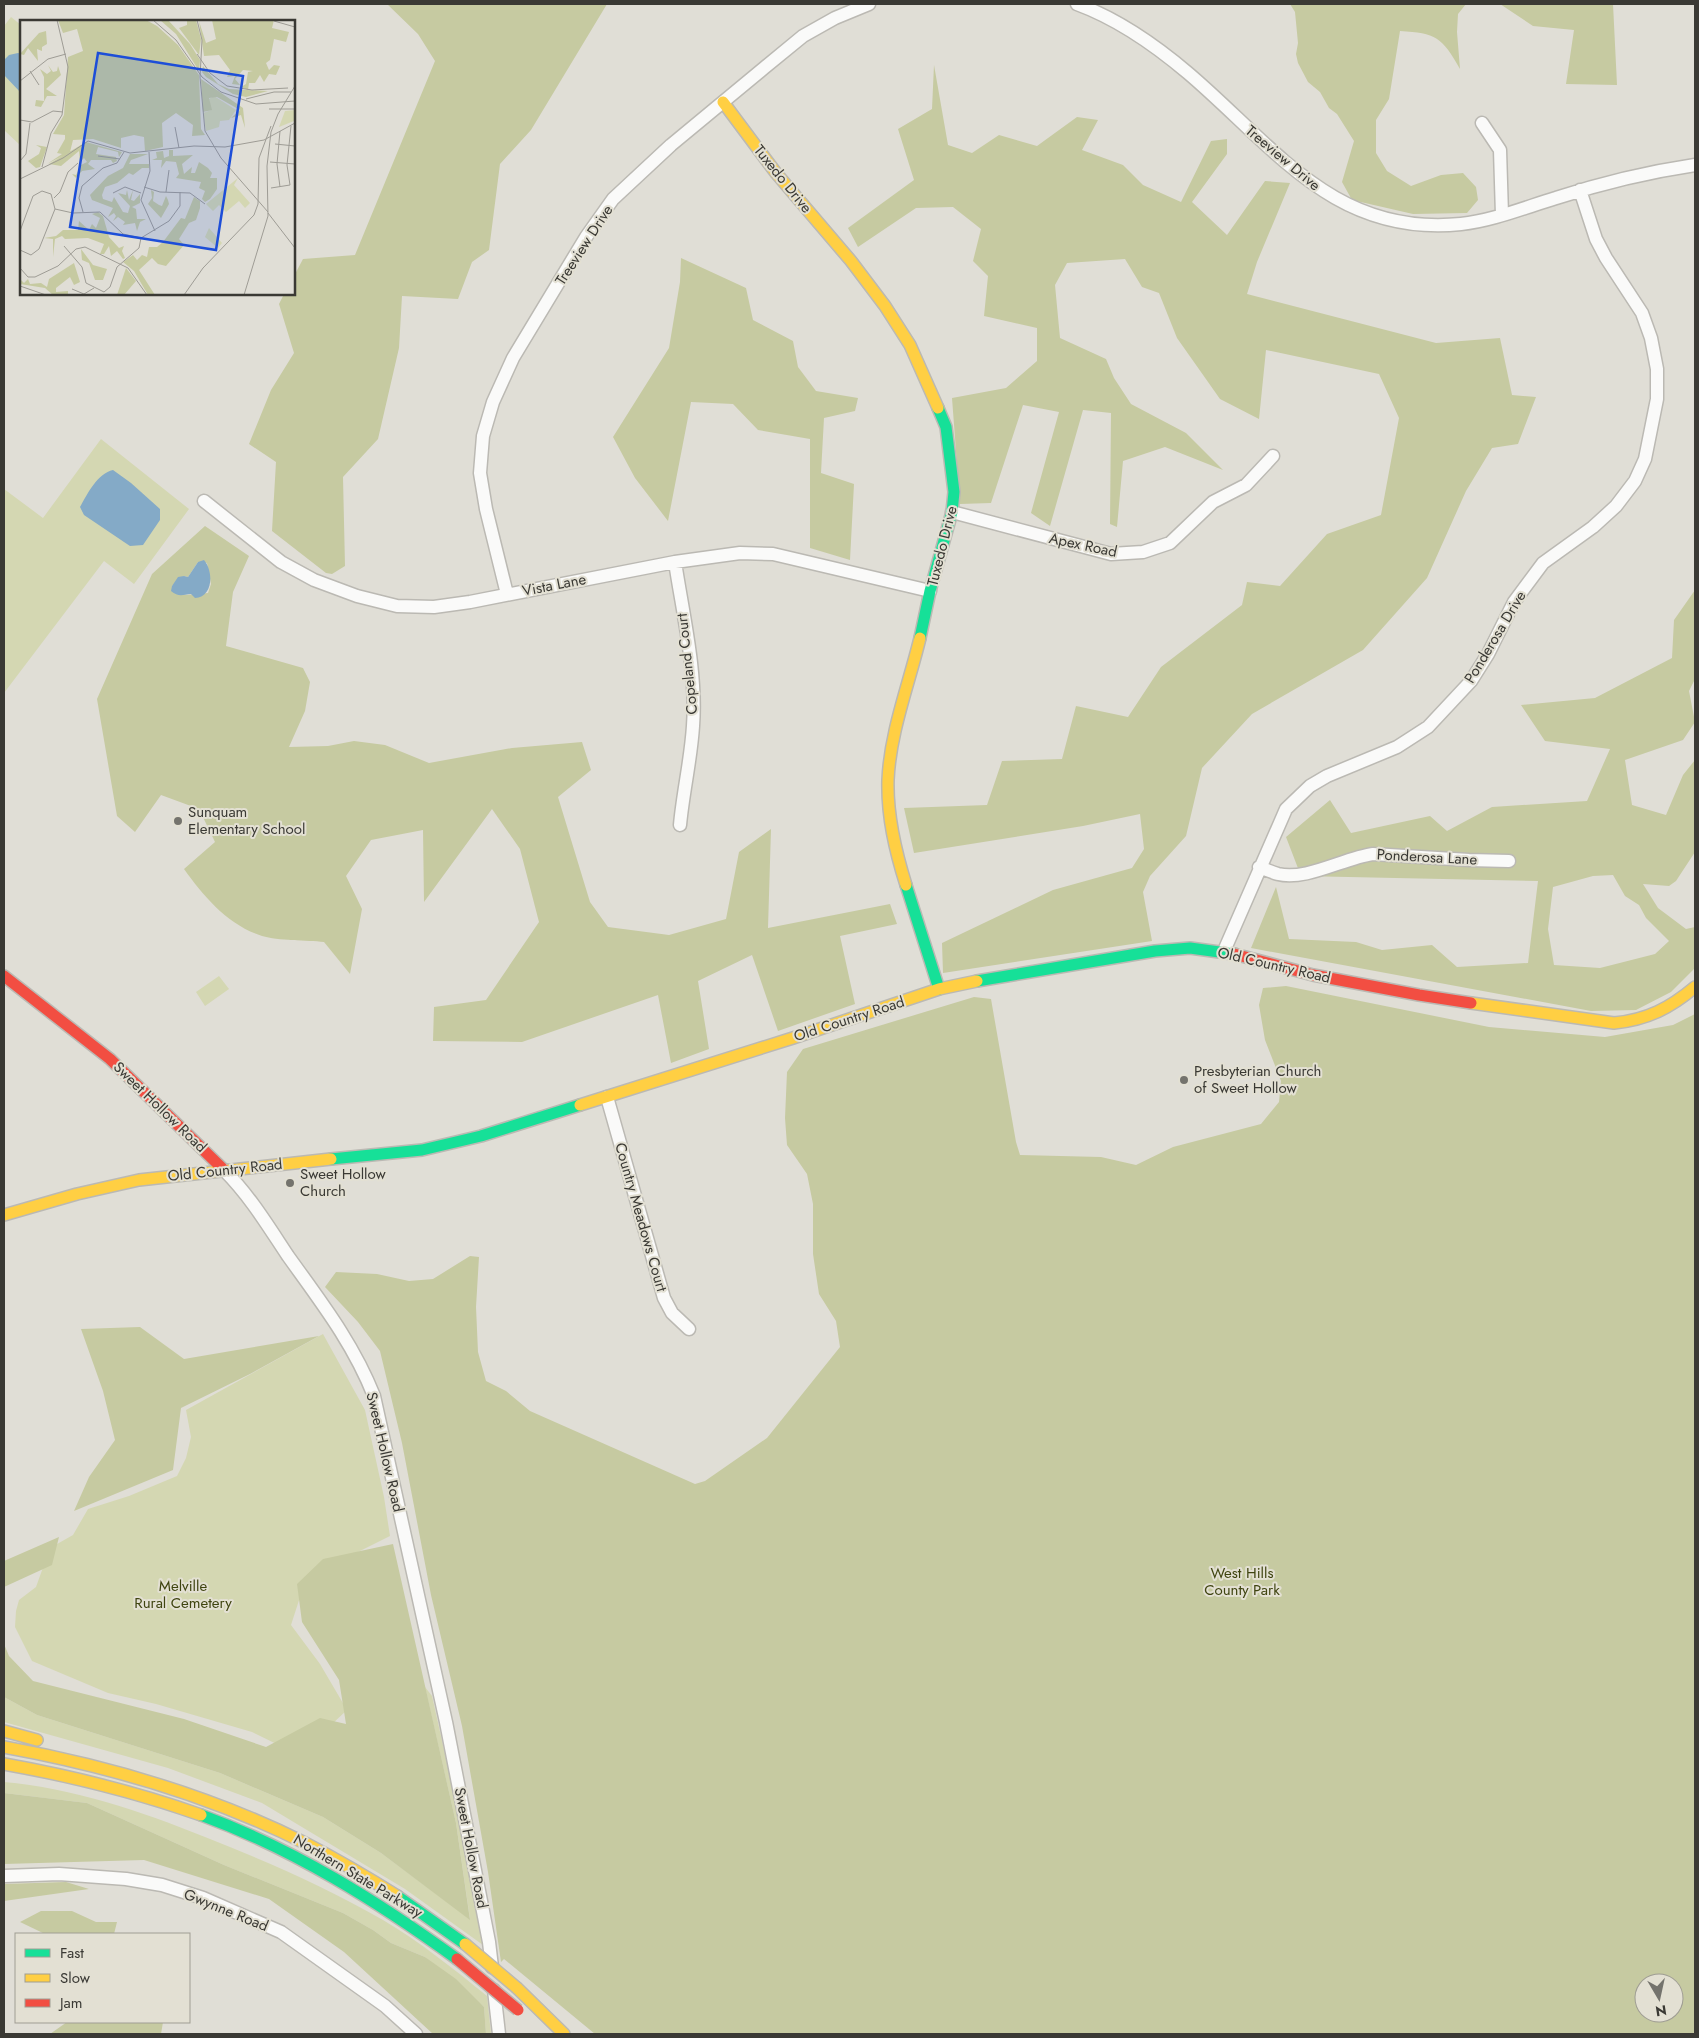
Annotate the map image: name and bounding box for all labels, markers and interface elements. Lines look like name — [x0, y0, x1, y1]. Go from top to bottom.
inset map — [20, 20, 295, 295]
street label: Treeview Drive — [1241, 120, 1326, 196]
street label: Tuxedo Drive — [749, 140, 818, 218]
street label: Treeview Drive — [550, 200, 618, 290]
street label: Tuxedo Drive — [921, 503, 963, 588]
street label: Apex Road — [1047, 527, 1119, 563]
street label: Vista Lane — [520, 568, 588, 602]
street label: Ponderosa Drive — [1459, 586, 1531, 687]
street label: Copeland Court — [671, 612, 703, 716]
place label: Sunquam Elementary School — [188, 801, 305, 840]
marker: Sunquam Elementary School — [172, 815, 184, 827]
street label: Ponderosa Lane — [1376, 843, 1478, 871]
street label: Old Country Road — [1215, 941, 1333, 989]
street label: Old Country Road — [791, 991, 907, 1047]
street label: Sweet Hollow Road — [108, 1057, 212, 1157]
place label: Presbyterian Church of Sweet Hollow — [1194, 1060, 1322, 1099]
marker: Presbyterian Church of Sweet Hollow — [1178, 1074, 1190, 1086]
street label: Country Meadows Court — [609, 1140, 673, 1294]
street label: Old Country Road — [167, 1153, 283, 1187]
place label: Sweet Hollow Church — [300, 1163, 387, 1202]
marker: Sweet Hollow Church — [284, 1177, 296, 1189]
street label: Sweet Hollow Road — [360, 1390, 410, 1514]
park label: West Hills County Park — [1204, 1562, 1280, 1601]
park label: Melville Rural Cemetery — [134, 1575, 232, 1614]
street label: Sweet Hollow Road — [449, 1786, 493, 1910]
street label: Northern State Parkway — [289, 1829, 427, 1924]
street label: Gwynne Road — [180, 1883, 272, 1937]
legend — [15, 1933, 190, 2023]
text: Fast — [60, 1942, 84, 1964]
text: Slow — [60, 1967, 91, 1989]
north arrow — [1634, 1973, 1684, 2023]
text: Jam — [58, 1992, 83, 2014]
text: N — [1654, 2000, 1668, 2022]

